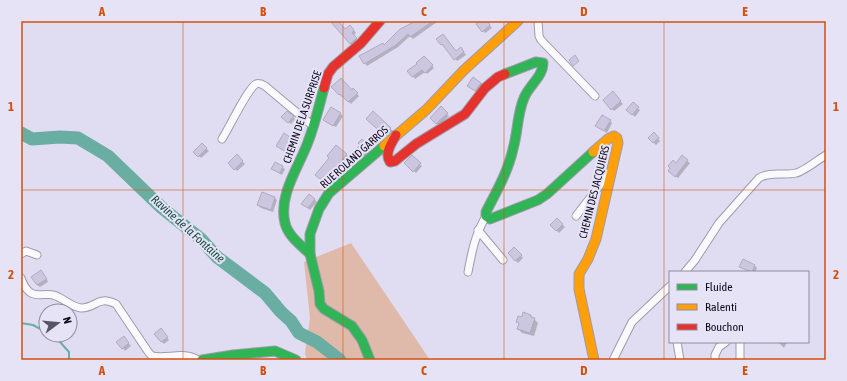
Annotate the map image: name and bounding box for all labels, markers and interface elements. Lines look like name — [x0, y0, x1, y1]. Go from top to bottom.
text: A — [98, 4, 106, 19]
text: B — [260, 4, 267, 19]
text: C — [421, 4, 427, 19]
text: D — [580, 4, 588, 19]
text: E — [742, 4, 748, 19]
street label: CHEMIN DE LA SURPRISE — [280, 69, 324, 165]
text: 1 — [8, 99, 14, 114]
text: 1 — [833, 99, 839, 114]
street label: RUE ROLAND GARROS — [318, 123, 391, 191]
street label: CHEMIN DES JACQUIERS — [577, 144, 611, 240]
water label: Ravine de la Fontaine — [148, 192, 228, 266]
text: 2 — [8, 267, 14, 282]
text: 2 — [833, 267, 839, 282]
legend — [669, 271, 809, 343]
text: Fluide — [705, 280, 733, 294]
text: Ralenti — [705, 300, 737, 314]
north arrow — [38, 303, 78, 343]
text: N — [61, 315, 74, 325]
text: Bouchon — [705, 320, 744, 334]
text: A — [98, 363, 106, 378]
text: B — [260, 363, 267, 378]
text: C — [421, 363, 427, 378]
text: D — [580, 363, 588, 378]
text: E — [742, 363, 748, 378]

